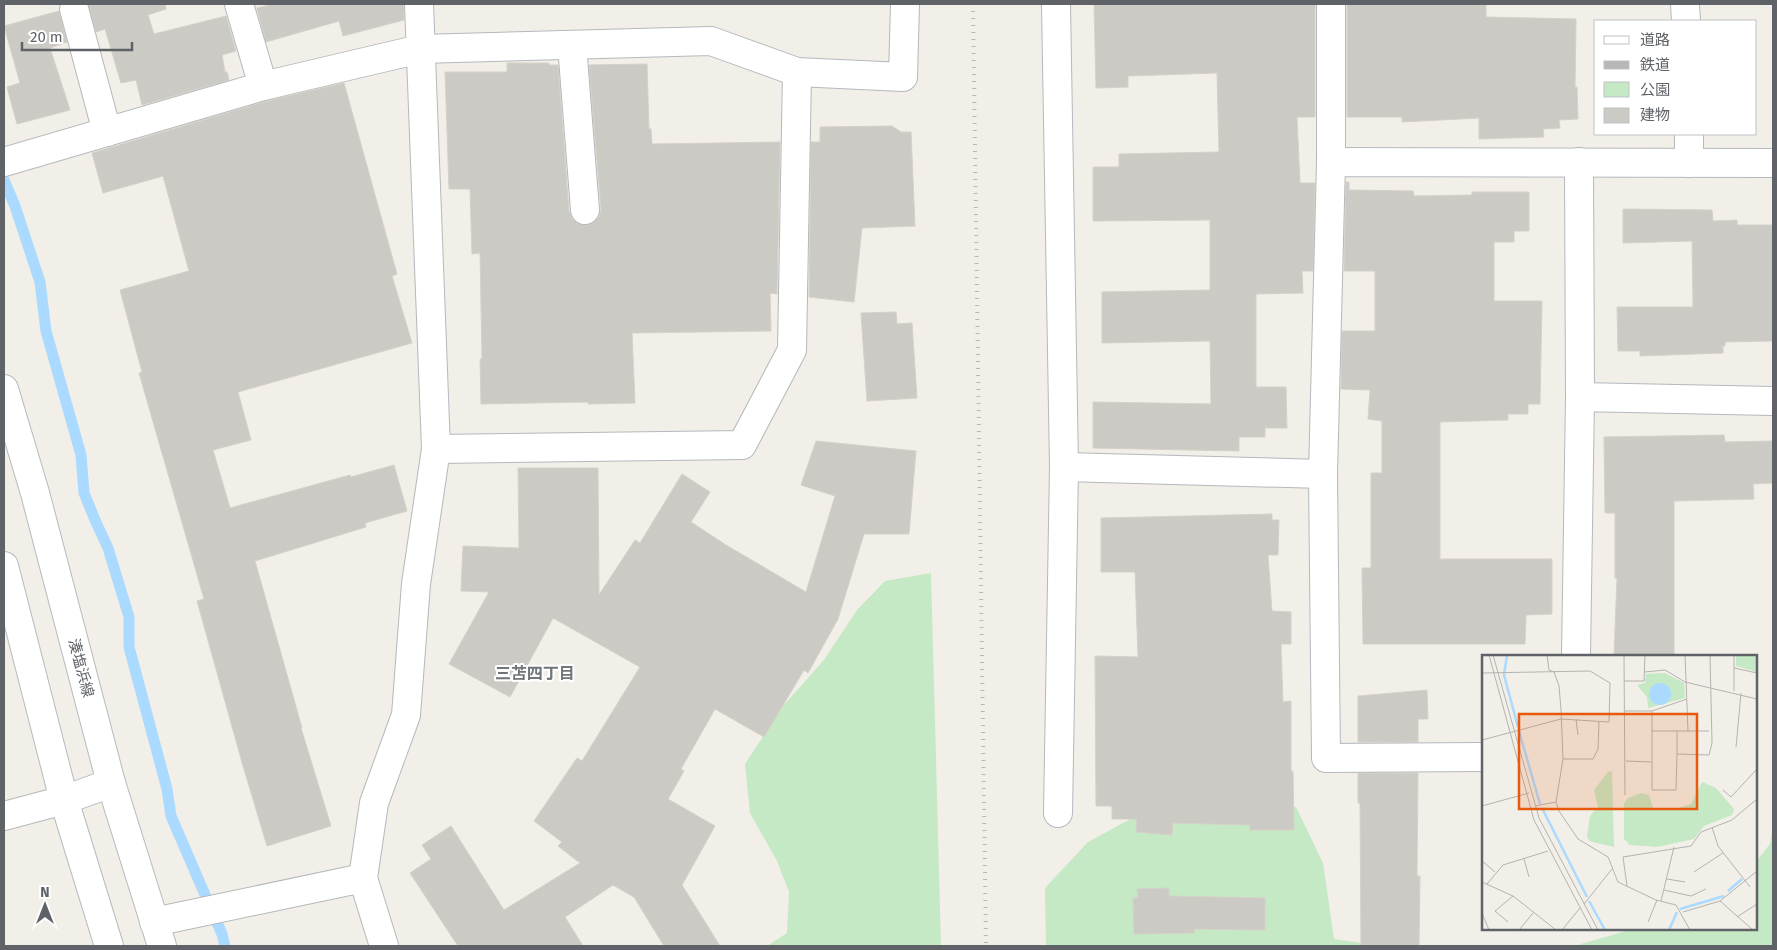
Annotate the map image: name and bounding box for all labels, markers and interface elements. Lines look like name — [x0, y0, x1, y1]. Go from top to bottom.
scale bar — [22, 20, 132, 52]
legend — [1594, 20, 1757, 135]
text: 20 m — [30, 28, 63, 46]
text: 道路 — [1640, 31, 1670, 49]
text: 鉄道 — [1640, 56, 1670, 74]
text: 公園 — [1640, 81, 1670, 99]
text: 建物 — [1640, 106, 1670, 124]
street label: 湊塩浜線 — [65, 637, 97, 699]
inset map — [1482, 655, 1757, 930]
district label: 三苫四丁目 — [495, 664, 575, 683]
north arrow — [20, 880, 70, 930]
text: N — [40, 884, 50, 901]

